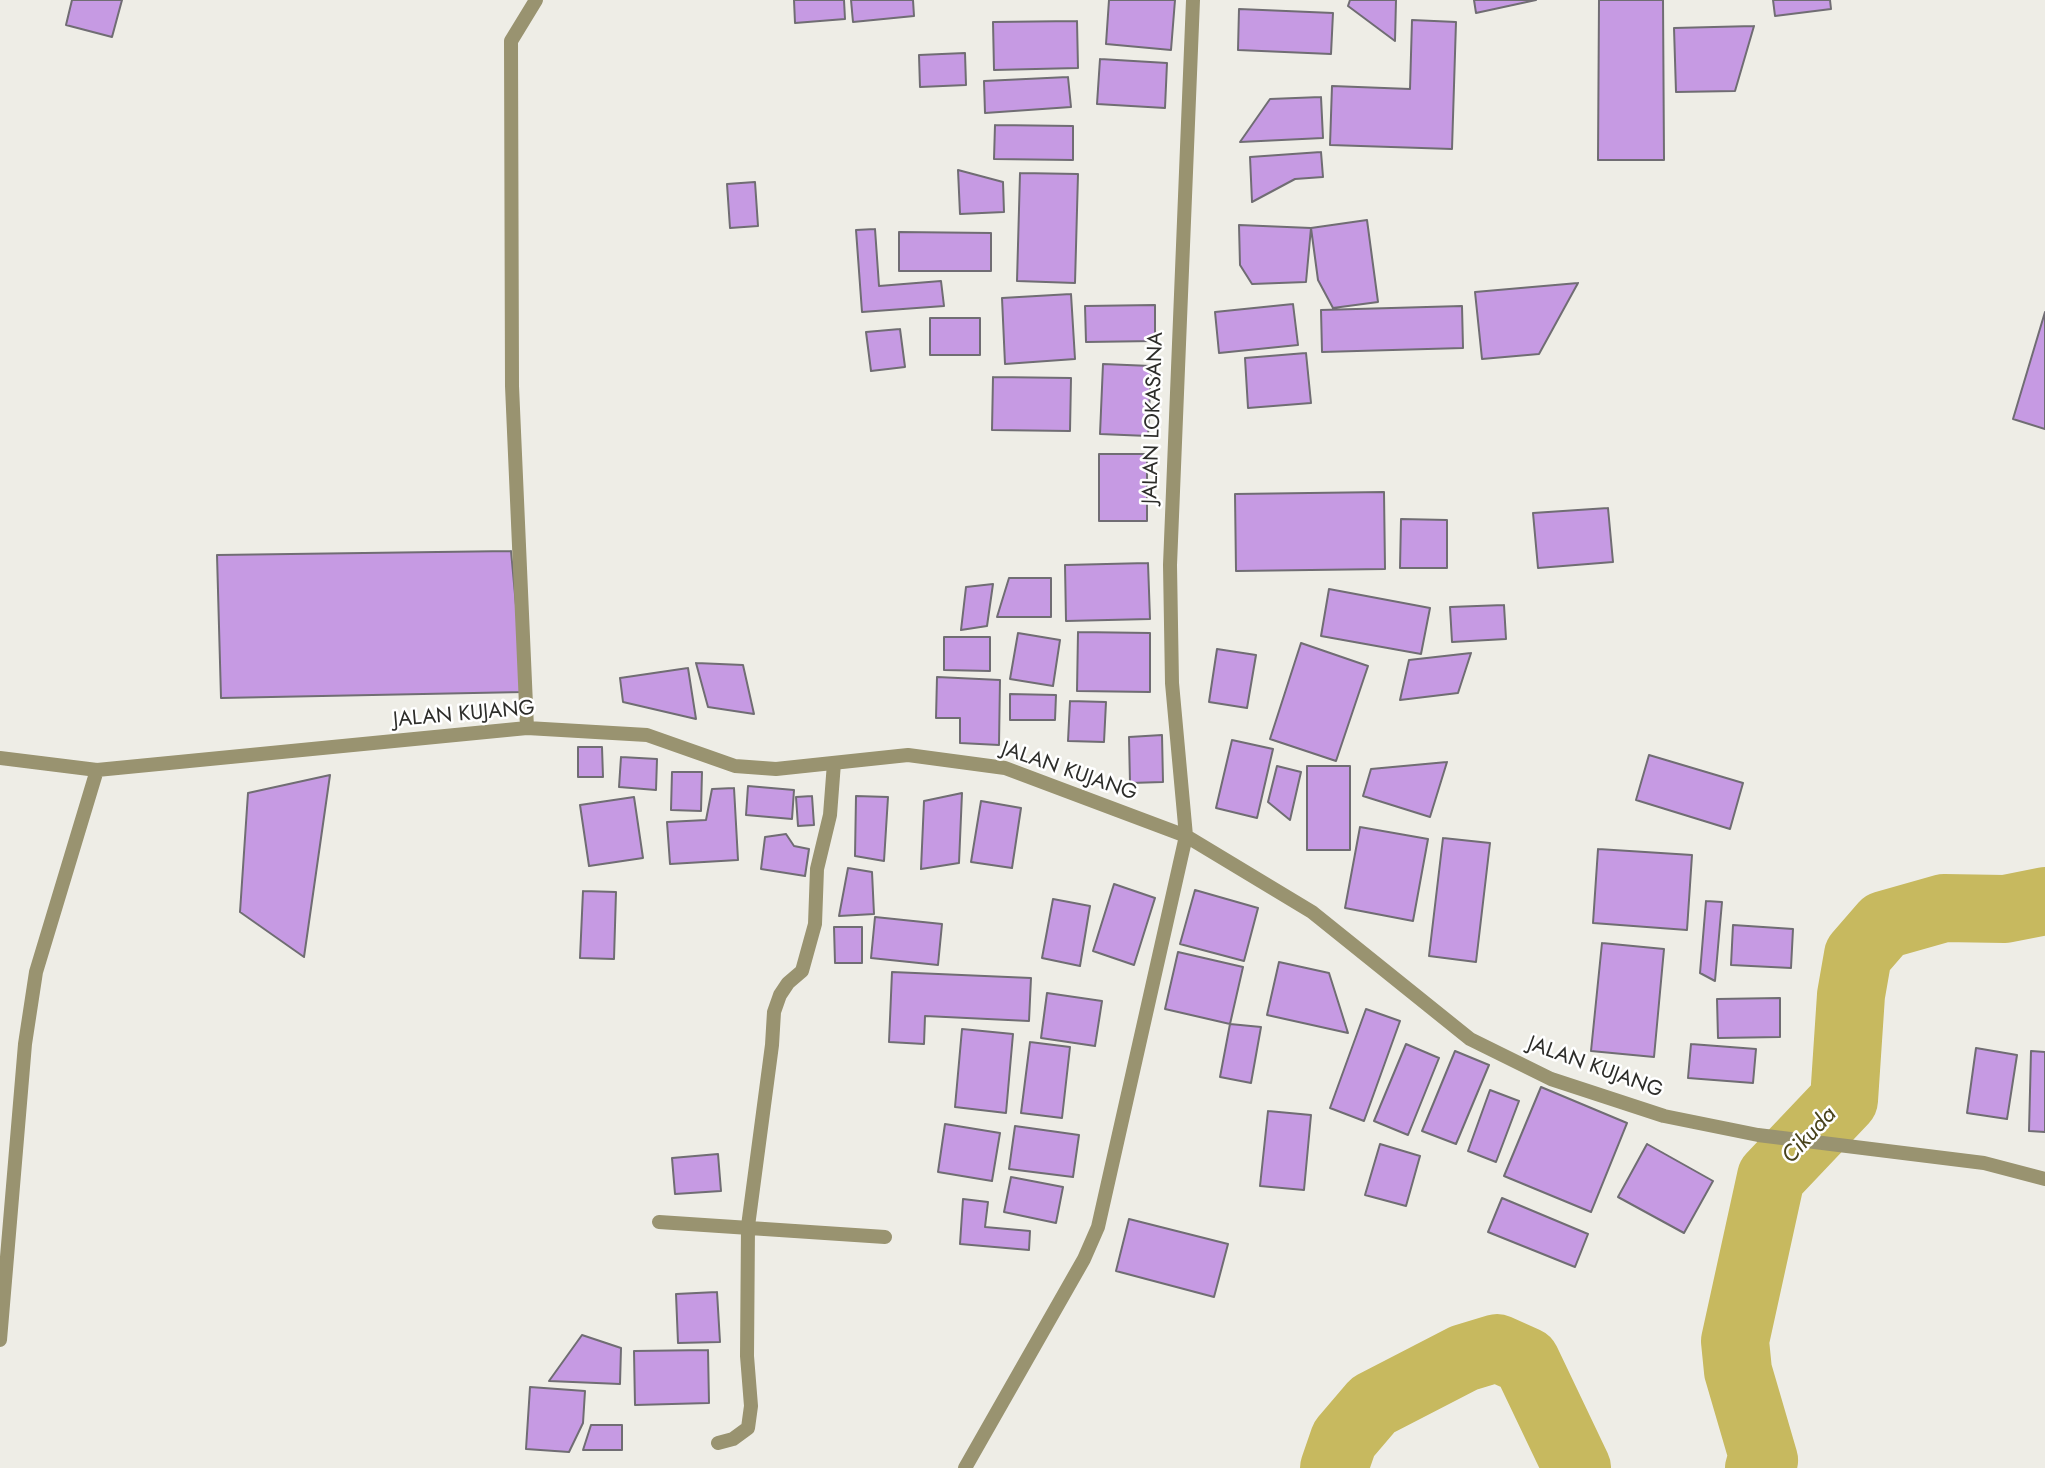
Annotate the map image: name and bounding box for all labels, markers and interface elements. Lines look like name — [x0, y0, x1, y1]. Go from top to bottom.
street label: JALAN LOKASANA — [1138, 332, 1170, 504]
street label: JALAN KUJANG — [392, 696, 536, 734]
street label: JALAN KUJANG — [998, 737, 1140, 807]
street label: JALAN KUJANG — [1524, 1032, 1666, 1104]
water label: Cikuda — [1777, 1102, 1843, 1170]

